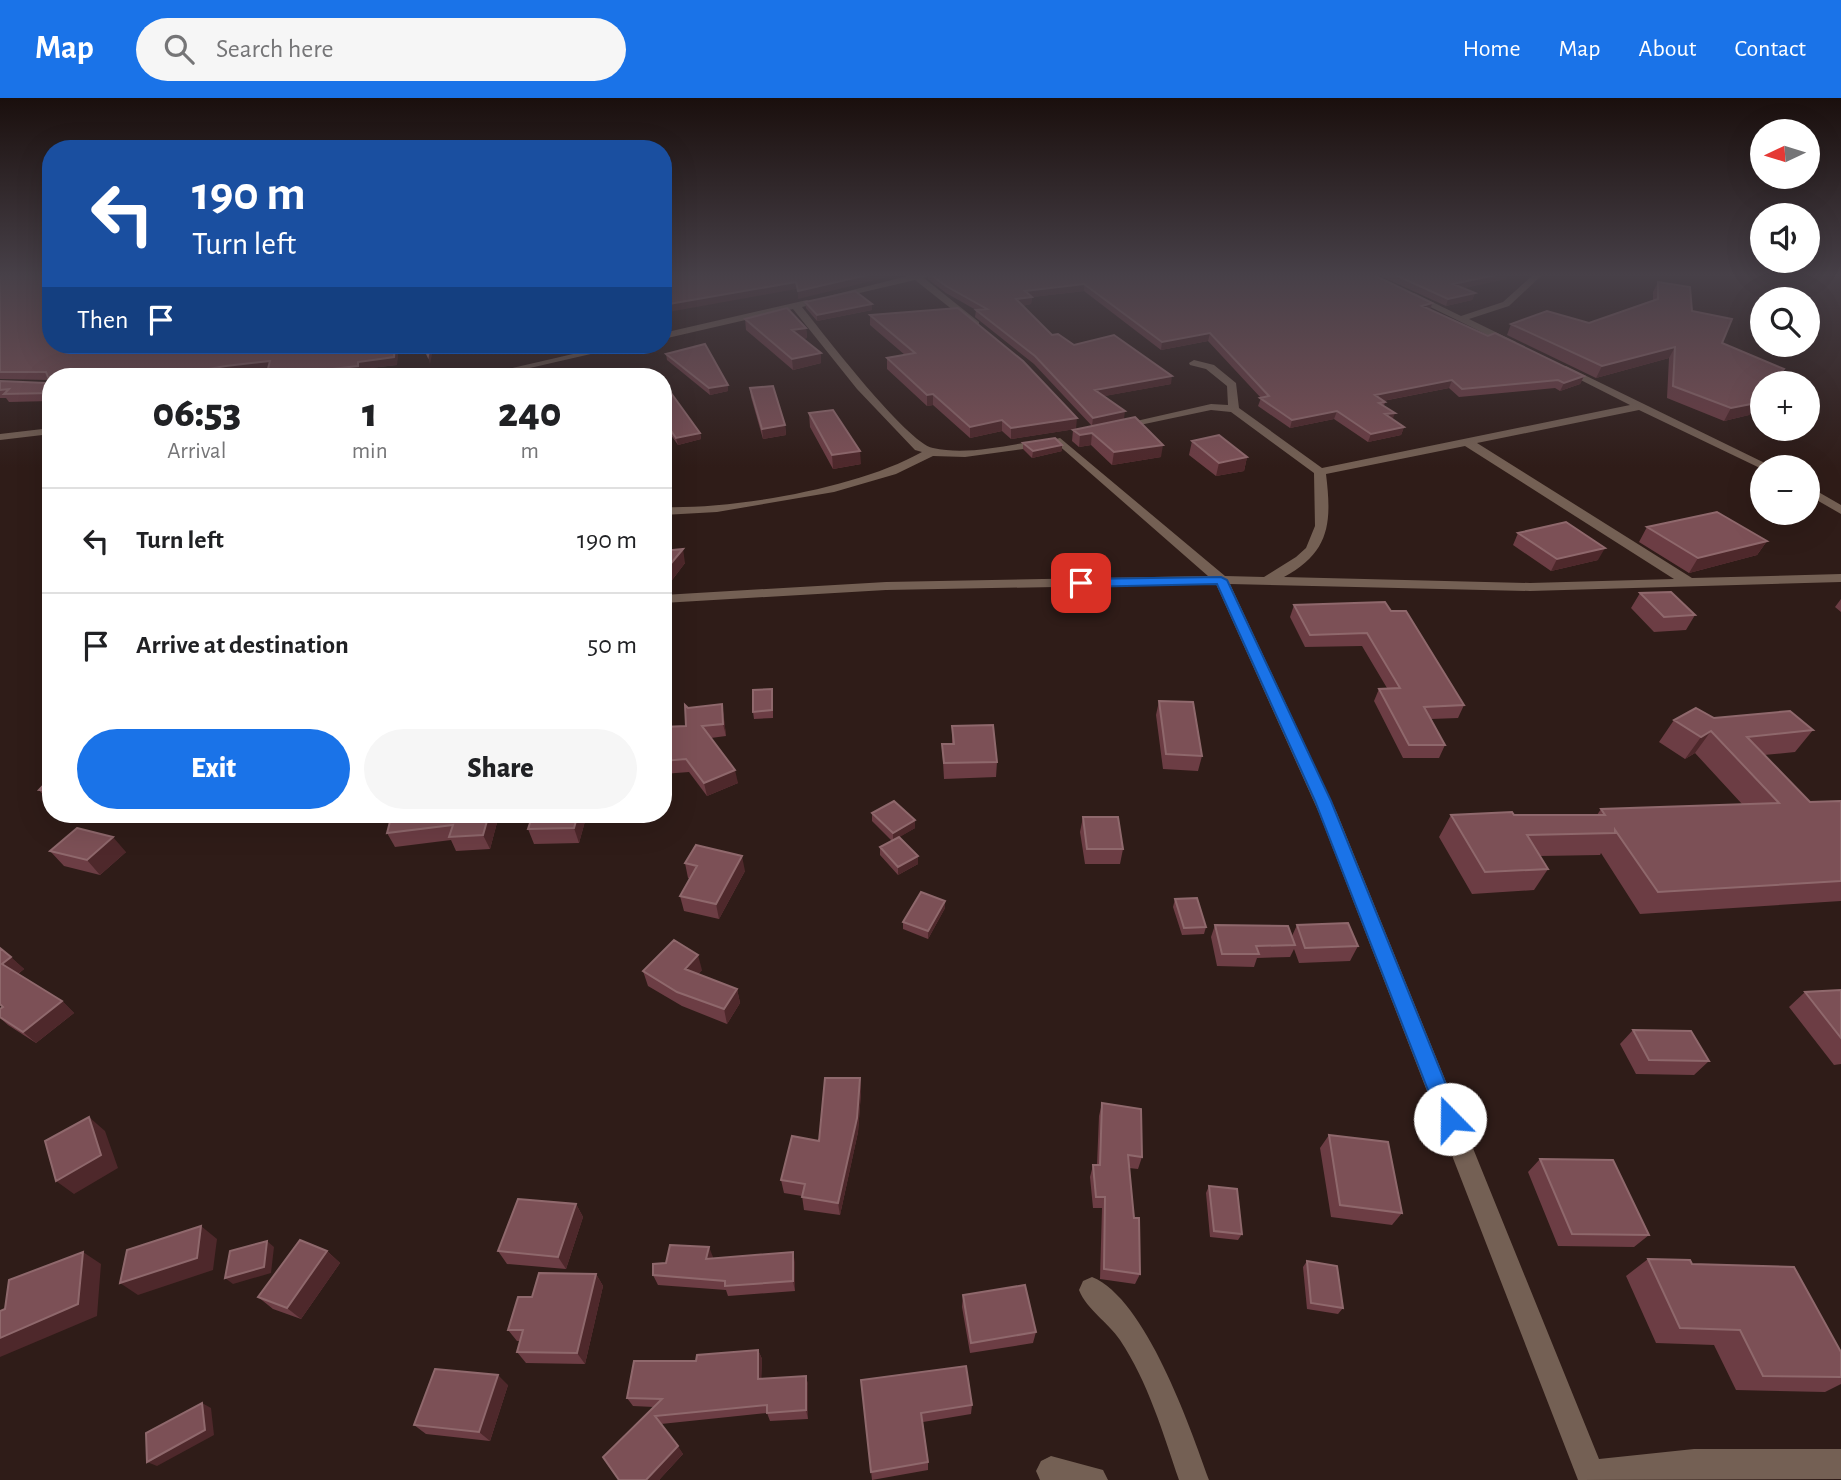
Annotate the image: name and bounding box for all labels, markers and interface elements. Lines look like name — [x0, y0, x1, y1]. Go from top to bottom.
search box — [136, 18, 626, 81]
icon: search — [160, 30, 198, 68]
text: Map — [35, 32, 94, 65]
text: Search here — [216, 36, 334, 62]
text: Home — [1463, 37, 1521, 61]
text: Map — [1559, 37, 1601, 61]
text: About — [1639, 37, 1696, 61]
text: Contact — [1734, 37, 1806, 61]
north arrow — [1750, 119, 1820, 189]
map controls — [1750, 119, 1820, 525]
icon: left — [77, 168, 168, 259]
text: 190 m — [192, 170, 306, 219]
button: sound — [1750, 203, 1820, 273]
text: Turn left — [192, 228, 296, 260]
button: search — [1750, 287, 1820, 357]
icon: arrive — [142, 301, 180, 339]
text: Then — [77, 307, 128, 333]
button: + — [1750, 371, 1820, 441]
text: 06:53 — [152, 392, 241, 434]
text: 1 — [362, 392, 377, 434]
text: 240 — [498, 392, 562, 434]
text: Arrival — [167, 440, 226, 463]
text: min — [352, 440, 388, 463]
text: m — [521, 440, 539, 463]
button: − — [1750, 455, 1820, 525]
icon: left — [77, 522, 115, 560]
text: Turn left — [136, 527, 224, 553]
text: 190 m — [577, 527, 637, 553]
pin — [1051, 553, 1111, 613]
icon: arrive — [1062, 564, 1100, 602]
icon: arrive — [77, 627, 115, 665]
text: Arrive at destination — [136, 632, 349, 658]
text: 50 m — [587, 632, 637, 658]
button: Exit — [77, 729, 350, 809]
button: Share — [364, 729, 637, 809]
position arrow — [1413, 1082, 1487, 1156]

